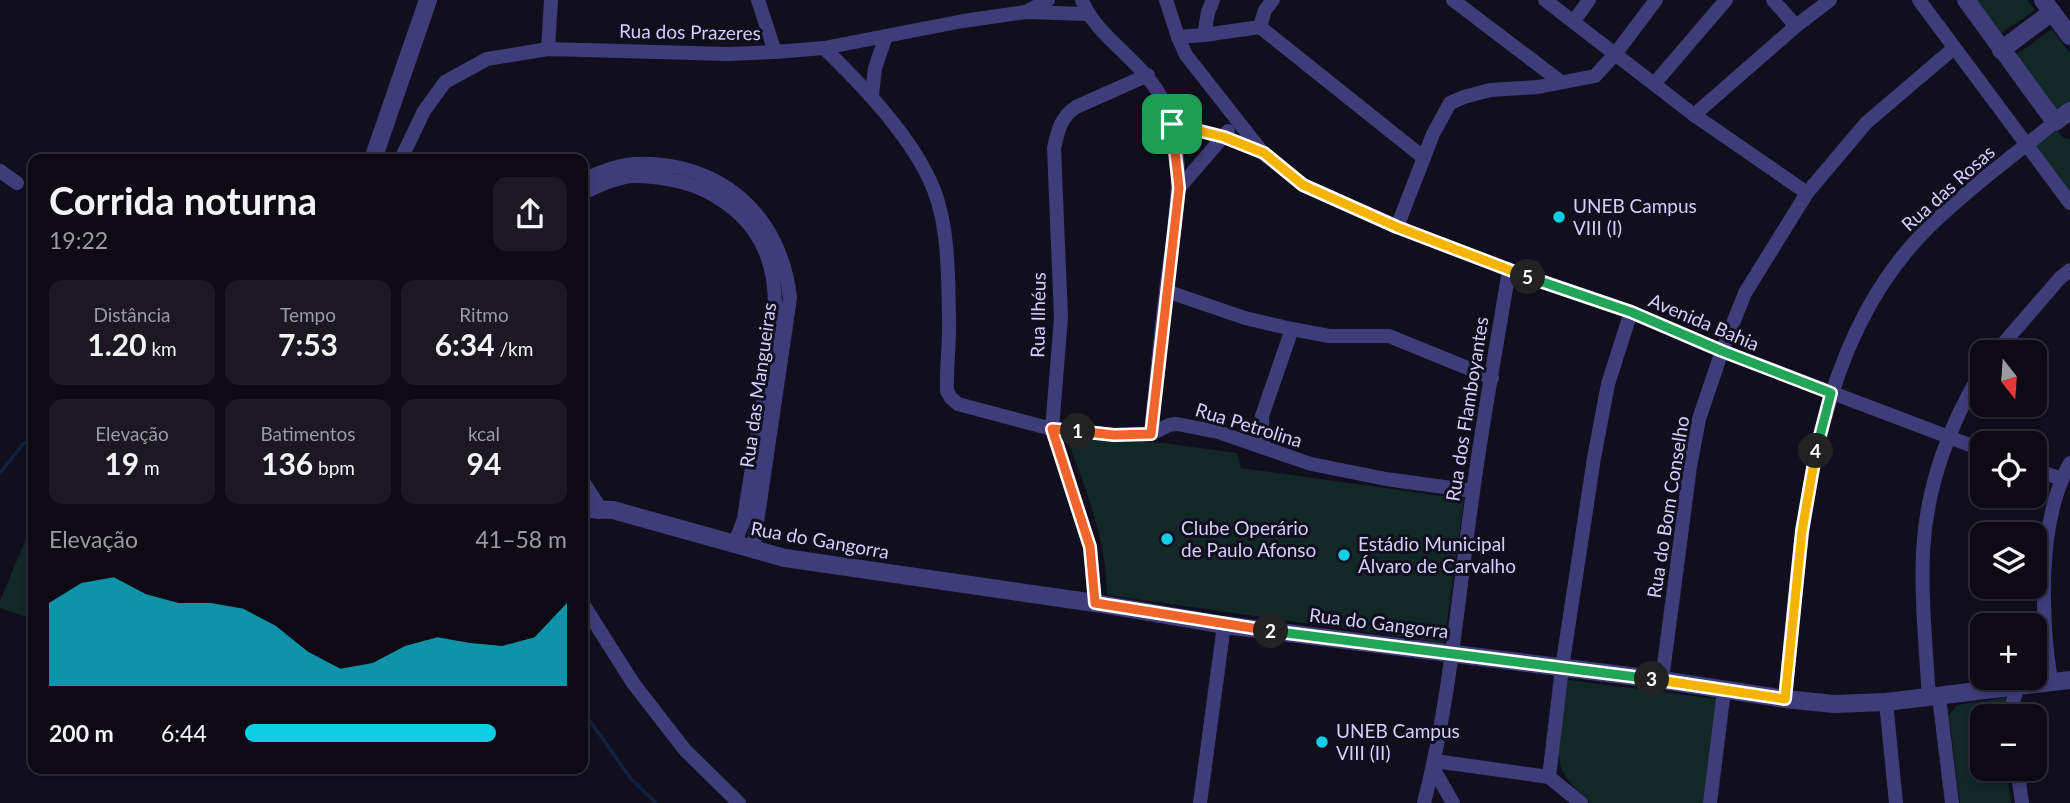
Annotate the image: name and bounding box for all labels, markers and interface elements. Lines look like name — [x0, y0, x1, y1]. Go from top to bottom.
street label: Rua dos Prazeres — [619, 19, 761, 44]
pin — [1142, 94, 1202, 154]
icon: arrive — [1153, 105, 1191, 143]
street label: Rua das Rosas — [1896, 140, 1999, 236]
text: Corrida noturna — [49, 177, 317, 223]
button: share — [493, 177, 567, 251]
place label: UNEB Campus VIII (I) — [1573, 194, 1697, 239]
marker: UNEB Campus VIII (I) — [1551, 209, 1567, 225]
text: 19:22 — [49, 226, 108, 254]
pin: 5 — [1510, 260, 1546, 294]
text: 5 — [1522, 265, 1533, 288]
street label: Rua Ilhéus — [1025, 272, 1050, 358]
street label: Avenida Bahia — [1645, 288, 1763, 355]
street label: Rua das Mangueiras — [735, 301, 780, 469]
text: Distância — [94, 303, 170, 326]
text: Tempo — [280, 303, 336, 326]
text: Ritmo — [459, 303, 509, 326]
street label: Rua dos Flamboyantes — [1441, 315, 1492, 503]
text: 1.20 — [87, 326, 147, 362]
text: 7:53 — [278, 326, 338, 362]
text: 6:34 — [435, 326, 495, 362]
text: km — [147, 337, 177, 360]
text: /km — [495, 337, 533, 360]
north arrow — [1970, 340, 2048, 416]
map controls — [1970, 340, 2047, 781]
street label: Rua Petrolina — [1193, 397, 1305, 452]
pin: 1 — [1060, 414, 1096, 448]
street label: Rua do Bom Conselho — [1642, 414, 1693, 600]
text: 1 — [1072, 419, 1083, 442]
text: Elevação — [95, 422, 169, 445]
text: Batimentos — [260, 422, 356, 445]
text: kcal — [468, 422, 500, 445]
button: locate — [1970, 431, 2047, 508]
pin: 4 — [1798, 434, 1834, 468]
text: 4 — [1810, 439, 1821, 462]
text: 19 — [104, 445, 139, 481]
text: 136 — [261, 445, 313, 481]
text: 94 — [467, 445, 501, 481]
text: m — [139, 456, 160, 479]
text: bpm — [313, 456, 355, 479]
street label: Rua do Gangorra — [749, 516, 891, 563]
place label: Clube Operário de Paulo Afonso — [1181, 516, 1316, 561]
button: layers — [1970, 522, 2047, 599]
text: Elevação — [49, 525, 138, 553]
text: 41–58 m — [475, 525, 567, 553]
marker: Clube Operário de Paulo Afonso — [1159, 531, 1175, 547]
place label: Estádio Municipal Álvaro de Carvalho — [1358, 532, 1516, 577]
marker: Estádio Municipal Álvaro de Carvalho — [1336, 547, 1352, 563]
street label: Rua do Gangorra — [1308, 603, 1450, 642]
button: + — [1970, 613, 2047, 690]
pin: 2 — [1254, 614, 1288, 648]
text: 2 — [1265, 619, 1276, 642]
pin: 3 — [1634, 662, 1670, 696]
text: 3 — [1646, 667, 1657, 690]
button: − — [1970, 704, 2047, 781]
text: 200 m — [49, 719, 114, 747]
text: 6:44 — [161, 719, 207, 747]
place label: UNEB Campus VIII (II) — [1336, 719, 1460, 764]
marker: UNEB Campus VIII (II) — [1314, 734, 1330, 750]

